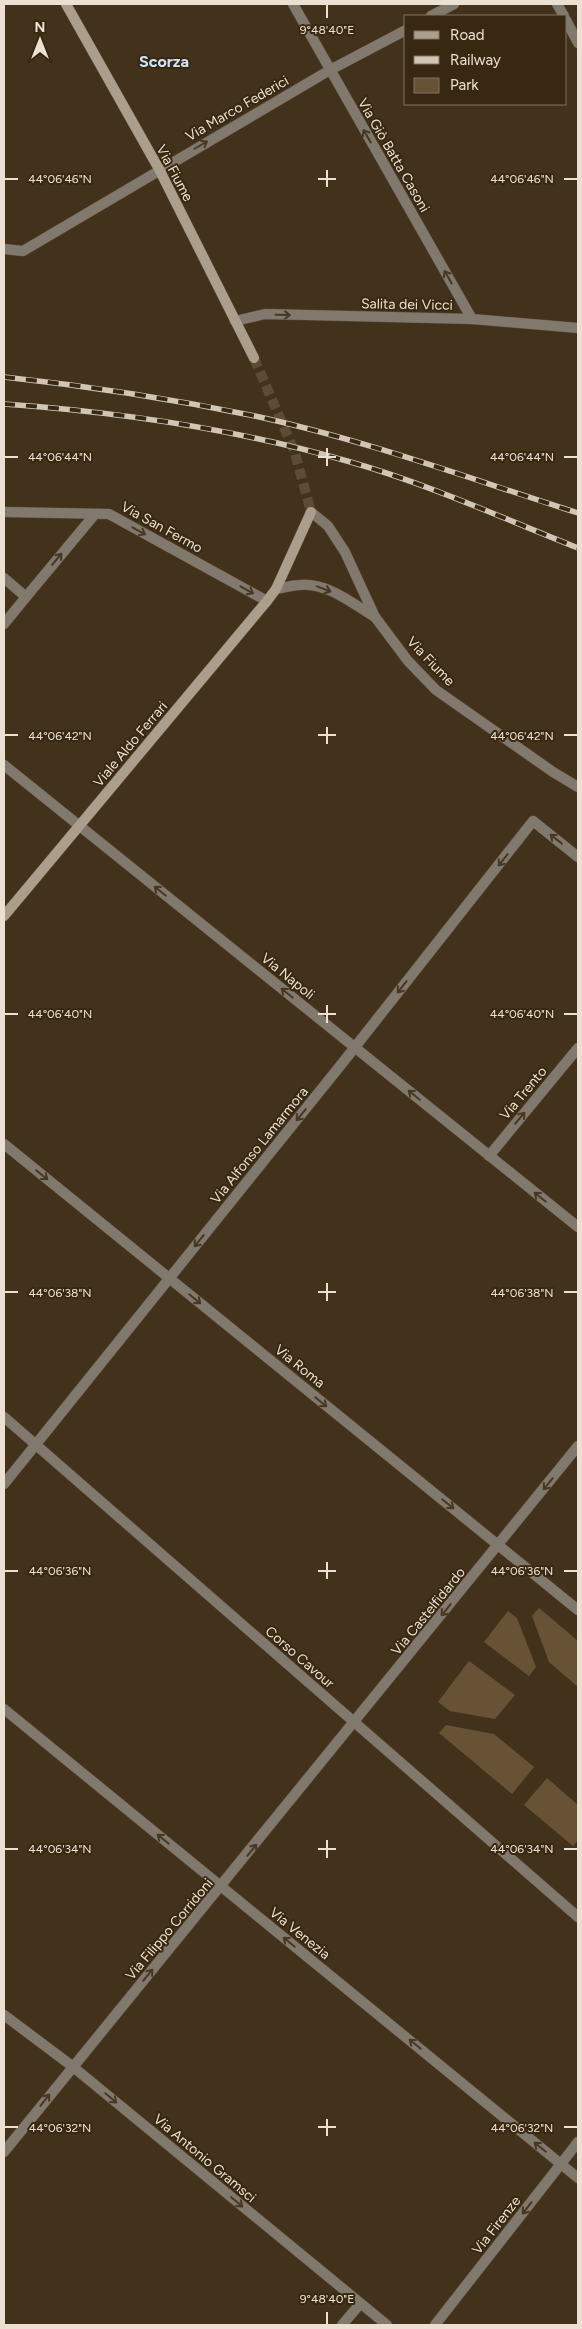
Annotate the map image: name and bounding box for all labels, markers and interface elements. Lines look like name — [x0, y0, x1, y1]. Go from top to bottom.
north arrow — [15, 15, 65, 65]
legend — [404, 15, 567, 105]
text: N — [35, 19, 45, 36]
text: 9°48'40"E — [300, 23, 354, 37]
text: Road — [450, 26, 485, 44]
text: Railway — [450, 51, 501, 69]
district label: Scorza — [139, 52, 189, 71]
street label: Via Marco Federici — [183, 72, 292, 145]
text: Park — [450, 76, 479, 94]
street label: Via Giò Batta Casoni — [354, 95, 433, 215]
one-way arrow — [362, 128, 372, 143]
one-way arrow — [193, 140, 208, 149]
street label: Via Fiume — [153, 142, 197, 205]
text: 44°06'46"N — [28, 172, 92, 186]
text: 44°06'46"N — [490, 172, 554, 186]
one-way arrow — [443, 269, 453, 284]
street label: Salita dei Vicci — [361, 295, 453, 314]
one-way arrow — [274, 310, 290, 320]
text: 44°06'44"N — [28, 450, 92, 464]
text: 44°06'44"N — [490, 450, 554, 464]
street label: Via San Fermo — [118, 498, 205, 557]
one-way arrow — [132, 526, 147, 536]
one-way arrow — [51, 553, 62, 566]
one-way arrow — [316, 584, 331, 594]
one-way arrow — [239, 586, 254, 595]
street label: Via Fiume — [403, 633, 458, 690]
street label: Viale Aldo Ferrari — [90, 698, 171, 791]
text: 44°06'42"N — [28, 729, 92, 743]
text: 44°06'42"N — [490, 729, 554, 743]
one-way arrow — [549, 834, 562, 845]
one-way arrow — [497, 853, 508, 866]
one-way arrow — [154, 886, 167, 897]
street label: Via Napoli — [257, 950, 318, 1003]
one-way arrow — [397, 981, 408, 994]
one-way arrow — [280, 988, 294, 998]
text: 44°06'40"N — [28, 1007, 92, 1021]
text: 44°06'40"N — [490, 1007, 554, 1021]
street label: Via Trento — [496, 1063, 551, 1123]
street label: Via Alfonso Lamarmora — [207, 1083, 312, 1207]
one-way arrow — [407, 1089, 420, 1100]
one-way arrow — [296, 1108, 307, 1121]
one-way arrow — [515, 1112, 526, 1125]
one-way arrow — [35, 1169, 48, 1181]
one-way arrow — [534, 1191, 547, 1202]
one-way arrow — [194, 1234, 205, 1247]
text: 44°06'38"N — [28, 1286, 92, 1300]
text: 44°06'38"N — [490, 1286, 554, 1300]
one-way arrow — [188, 1294, 201, 1305]
street label: Via Roma — [271, 1341, 328, 1392]
one-way arrow — [315, 1396, 328, 1407]
one-way arrow — [542, 1477, 553, 1490]
one-way arrow — [441, 1498, 454, 1509]
text: 44°06'36"N — [29, 1564, 91, 1578]
street label: Via Castelfidardo — [388, 1564, 469, 1659]
text: 44°06'36"N — [491, 1564, 553, 1578]
one-way arrow — [440, 1603, 451, 1616]
street label: Corso Cavour — [262, 1623, 338, 1692]
one-way arrow — [156, 1833, 169, 1844]
text: 44°06'34"N — [28, 1842, 92, 1856]
text: 44°06'34"N — [490, 1842, 554, 1856]
one-way arrow — [246, 1843, 257, 1856]
street label: Via Filippo Corridoni — [122, 1875, 217, 1983]
street label: Via Venezia — [266, 1904, 333, 1963]
one-way arrow — [282, 1936, 295, 1947]
one-way arrow — [142, 1969, 153, 1982]
one-way arrow — [408, 2039, 421, 2050]
one-way arrow — [104, 2093, 117, 2104]
one-way arrow — [39, 2094, 50, 2107]
street label: Via Antonio Gramsci — [150, 2111, 259, 2206]
text: 44°06'32"N — [29, 2121, 91, 2135]
text: 44°06'32"N — [491, 2121, 553, 2135]
one-way arrow — [534, 2142, 547, 2153]
street label: Via Firenze — [468, 2193, 525, 2258]
one-way arrow — [230, 2196, 243, 2207]
one-way arrow — [521, 2201, 532, 2214]
text: 9°48'40"E — [300, 2292, 354, 2306]

